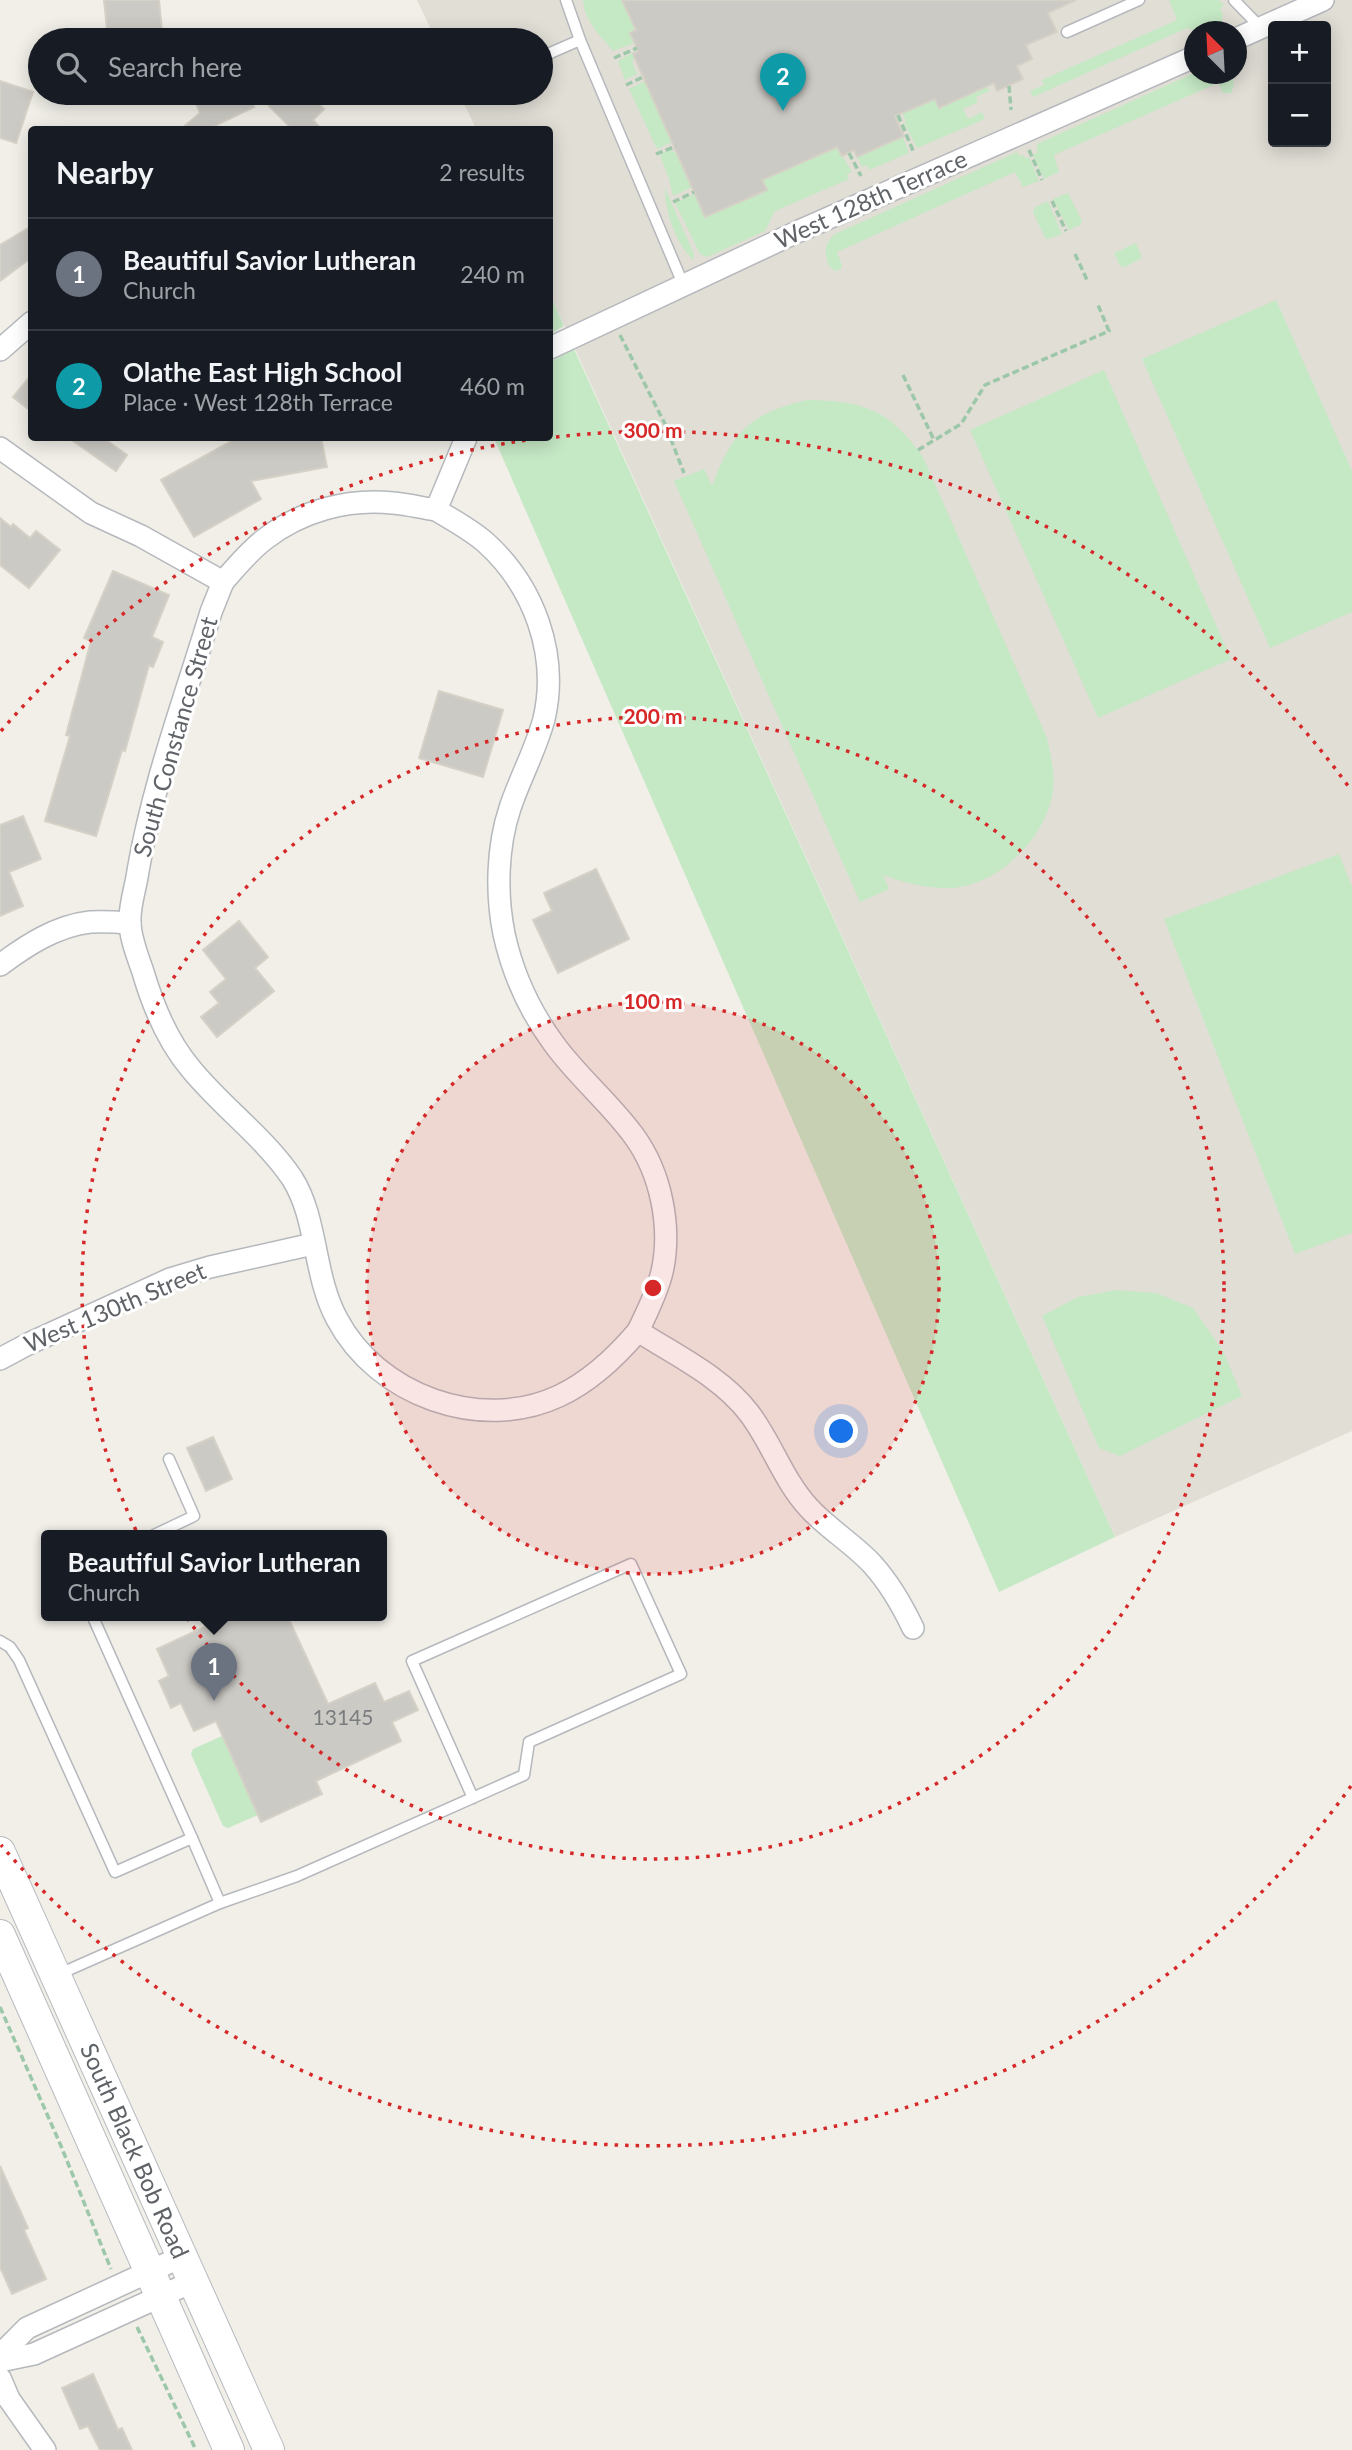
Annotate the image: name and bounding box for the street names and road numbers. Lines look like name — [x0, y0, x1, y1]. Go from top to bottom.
street label: West 128th Terrace — [770, 143, 971, 254]
street label: South Constance Street — [126, 613, 223, 860]
street label: West 130th Street — [19, 1255, 210, 1358]
street label: South Black Bob Road — [75, 2038, 196, 2262]

